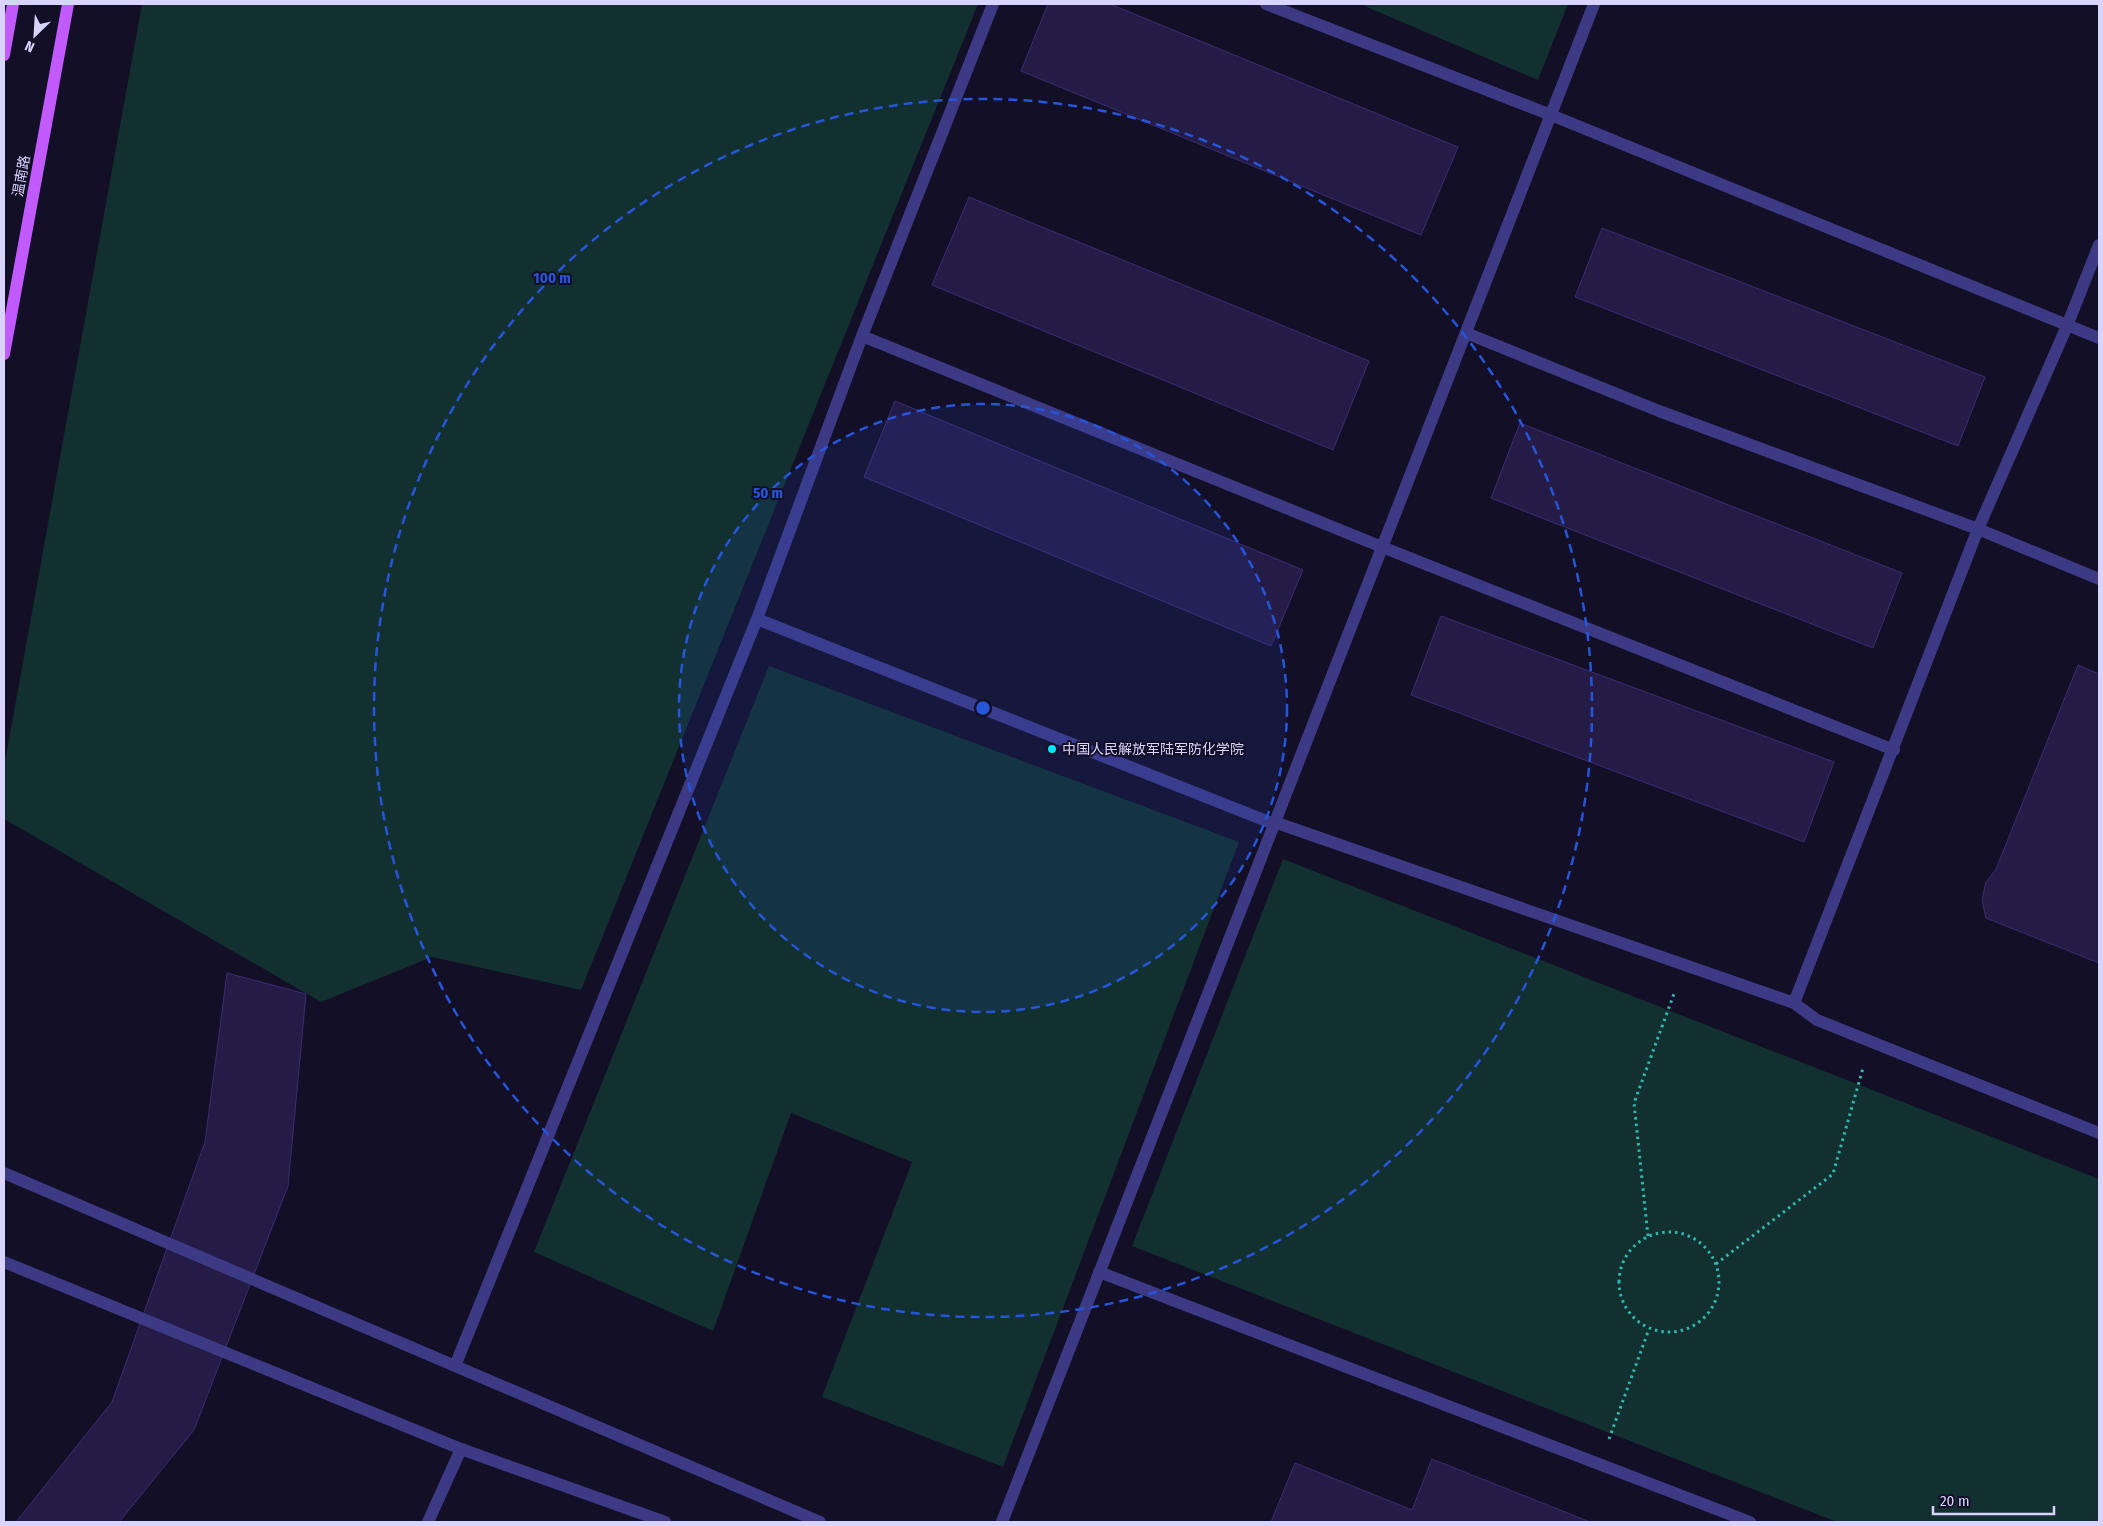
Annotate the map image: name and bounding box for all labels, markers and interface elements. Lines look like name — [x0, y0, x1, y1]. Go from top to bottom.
north arrow — [10, 10, 60, 60]
text: N — [22, 37, 37, 56]
street label: 温南路 — [9, 154, 34, 198]
text: 100 m — [533, 269, 571, 287]
text: 50 m — [753, 484, 783, 502]
centre of rings — [974, 699, 992, 717]
place label: 中国人民解放军陆军防化学院 — [1062, 741, 1244, 758]
marker: 中国人民解放军陆军防化学院 — [1046, 743, 1058, 755]
scale bar — [1933, 1484, 2054, 1516]
text: 20 m — [1940, 1492, 1970, 1510]

